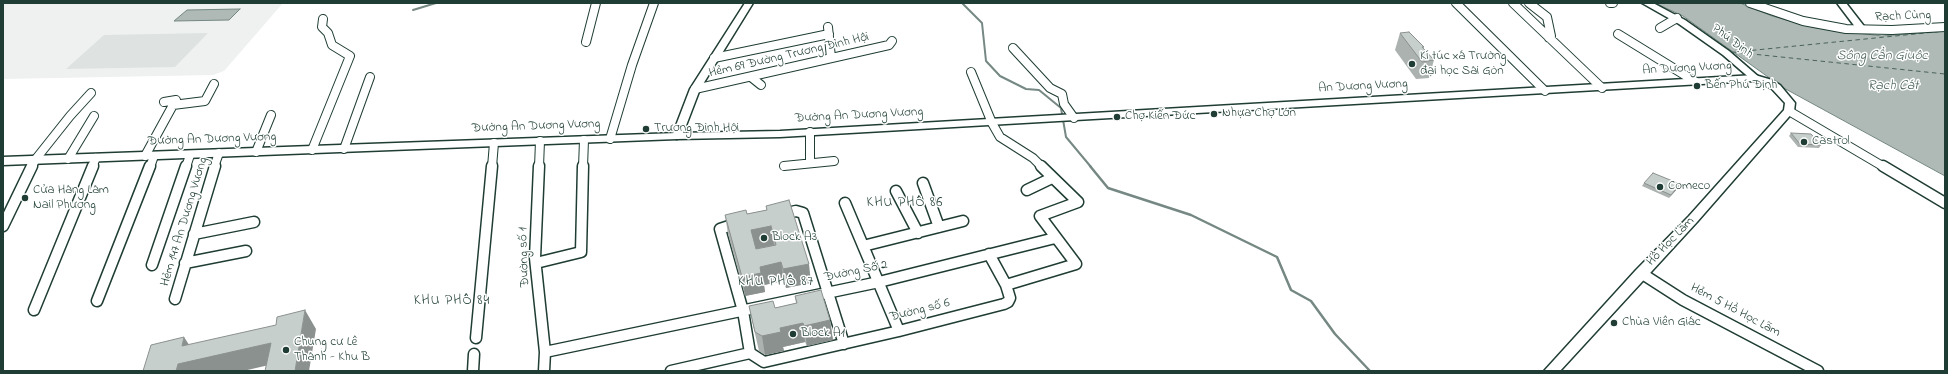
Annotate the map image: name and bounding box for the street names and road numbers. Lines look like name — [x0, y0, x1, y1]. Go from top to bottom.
street label: Rạch Cùng — [1875, 8, 1931, 26]
street label: Phú Định — [1708, 21, 1756, 63]
street label: Hẻm 69 Đường Trương Đình Hội — [707, 30, 871, 82]
street label: An Dương Vương — [1642, 59, 1732, 79]
street label: An Dương Vương — [1318, 77, 1408, 97]
street label: Đường An Dương Vương — [794, 105, 924, 127]
street label: Đường An Dương Vương — [471, 117, 601, 137]
street label: Đường An Dương Vương — [147, 130, 277, 150]
street label: Hẻm 147 An Dương Vương — [158, 156, 212, 288]
street label: Hồ Học Lãm — [1644, 214, 1698, 270]
street label: Đường số 1 — [516, 227, 534, 287]
street label: Đường Số 2 — [823, 258, 889, 286]
street label: Hẻm 5 Hồ Học Lãm — [1687, 281, 1783, 341]
street label: Đường số 6 — [888, 296, 952, 326]

